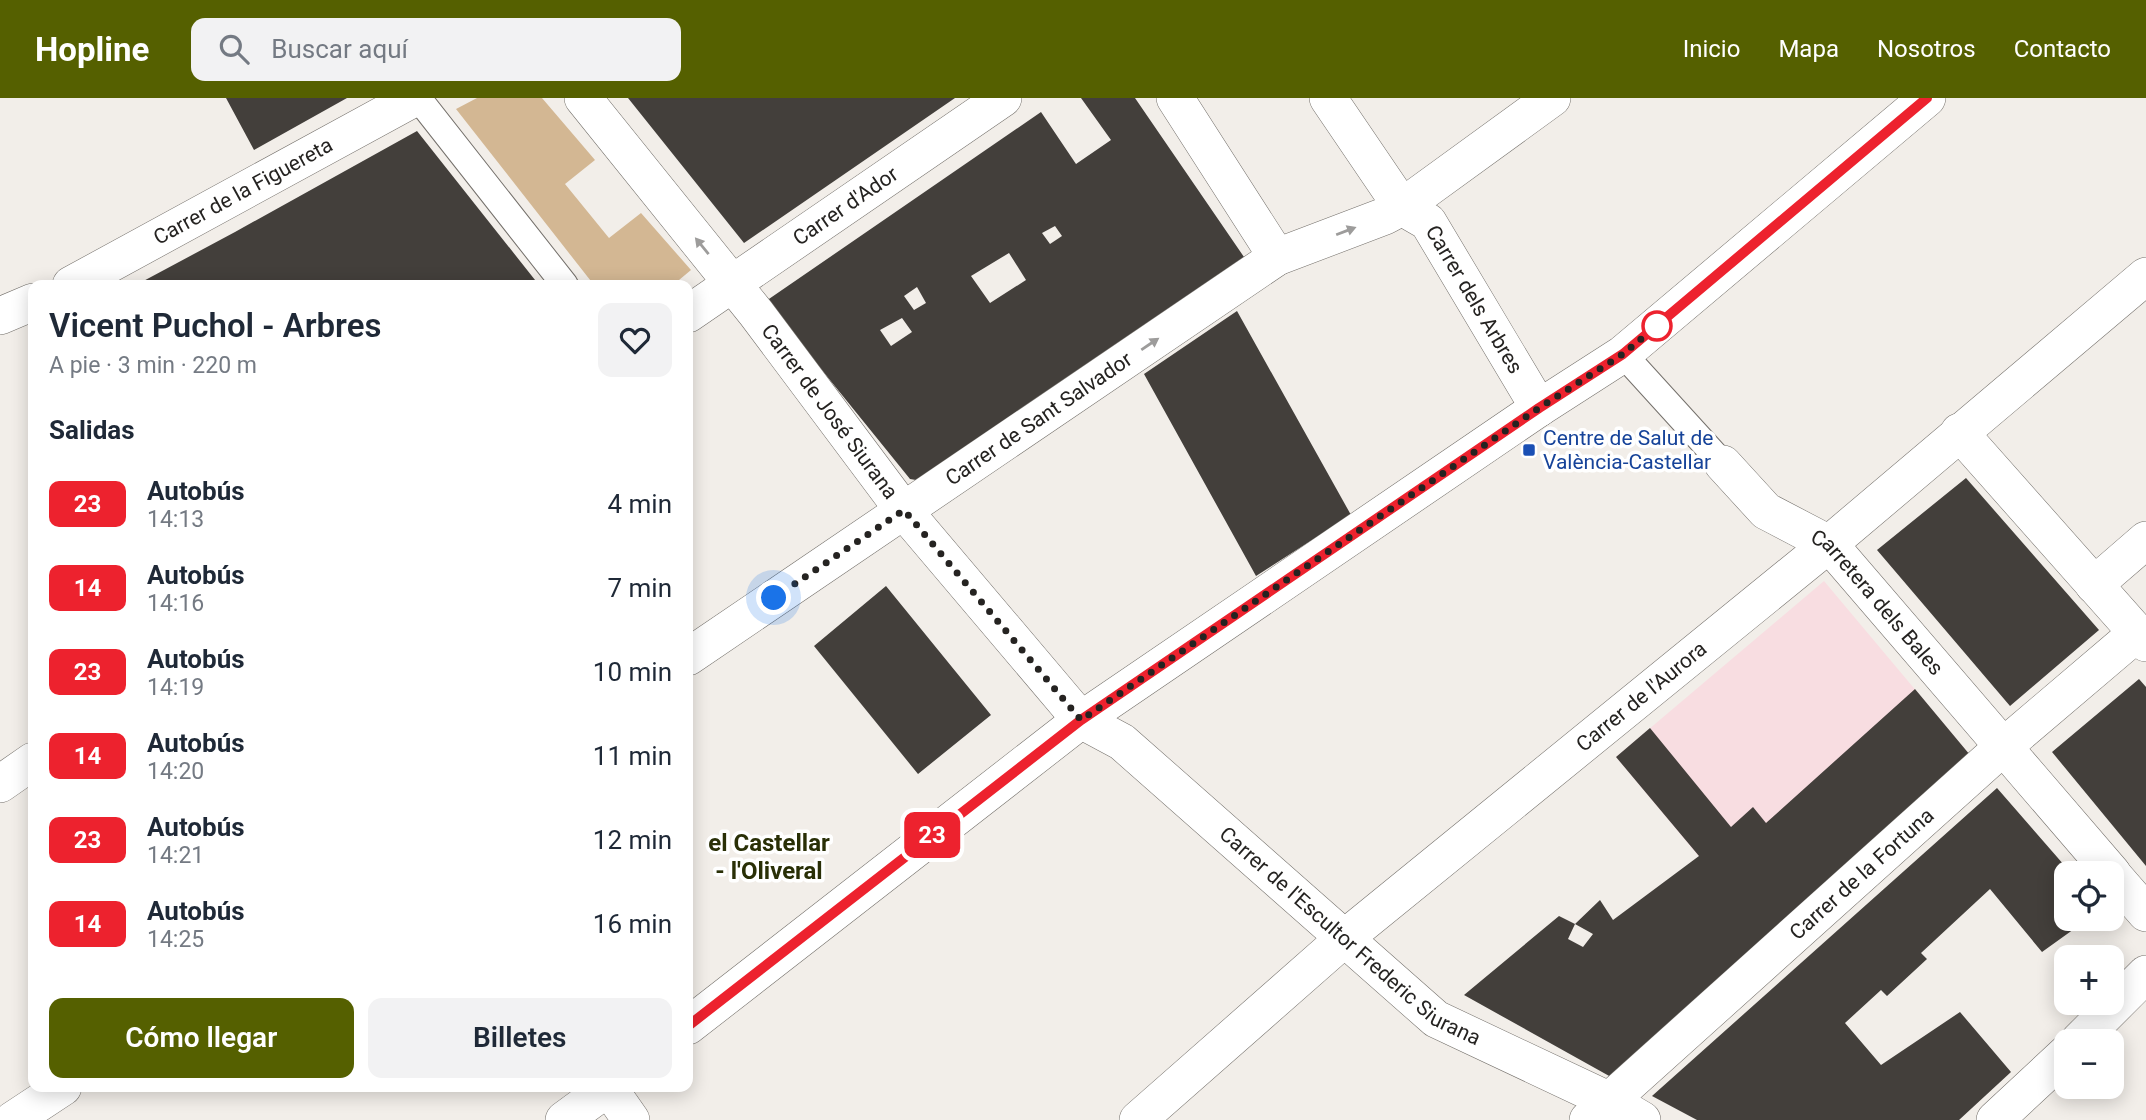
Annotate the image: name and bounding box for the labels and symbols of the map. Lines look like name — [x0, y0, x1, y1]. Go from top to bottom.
street label: Carrer de la Figuereta — [149, 133, 337, 250]
street label: Carrer d'Ador — [789, 162, 902, 250]
street label: Carrer dels Arbres — [1421, 221, 1528, 378]
one-way arrow — [1335, 225, 1356, 236]
one-way arrow — [694, 237, 709, 255]
unlabelled marker — [1642, 311, 1672, 341]
street label: Carrer de José Siurana — [757, 319, 903, 504]
one-way arrow — [1140, 337, 1159, 350]
street label: Carrer de Sant Salvador — [941, 347, 1136, 490]
place label: Centre de Salut de València-Castellar — [1543, 426, 1713, 474]
marker: Centre de Salut de València-Castellar — [1521, 442, 1537, 458]
street label: Carretera dels Bales — [1807, 525, 1948, 680]
your location — [756, 580, 791, 615]
street label: Carrer de l'Aurora — [1572, 637, 1711, 757]
street label: Carrer de la Fortuna — [1785, 803, 1939, 945]
line badge: 23 — [900, 812, 964, 858]
street label: Carrer de l'Escultor Frederic Siurana — [1215, 822, 1484, 1050]
district label: el Castellar - l'Oliveral — [708, 829, 830, 885]

